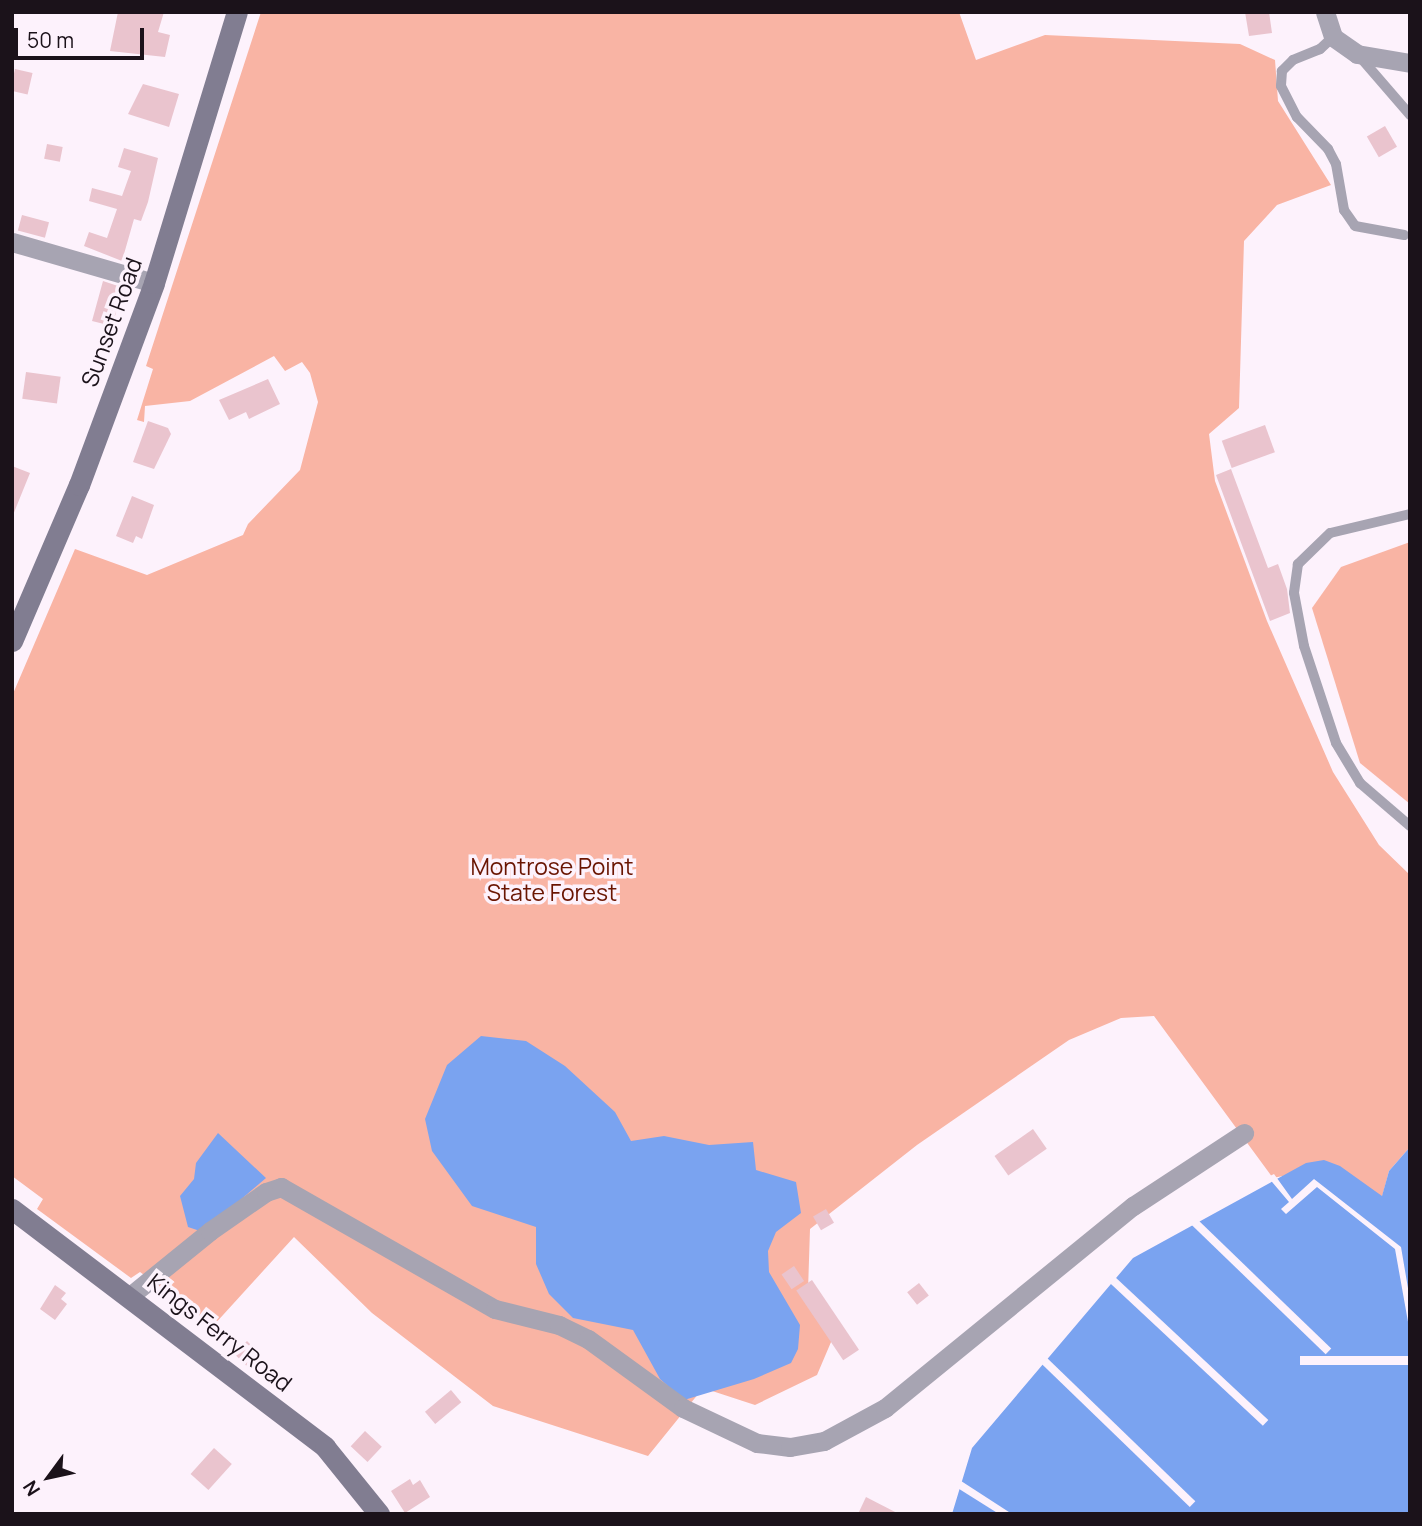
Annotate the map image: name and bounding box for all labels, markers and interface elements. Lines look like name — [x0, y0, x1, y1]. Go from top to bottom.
scale bar — [18, 14, 147, 58]
text: 50 m — [27, 26, 74, 54]
street label: Sunset Road — [75, 254, 147, 390]
park label: Montrose Point State Forest — [470, 852, 634, 906]
street label: Kings Ferry Road — [142, 1267, 298, 1397]
north arrow — [14, 1442, 84, 1512]
text: N — [17, 1476, 46, 1501]

